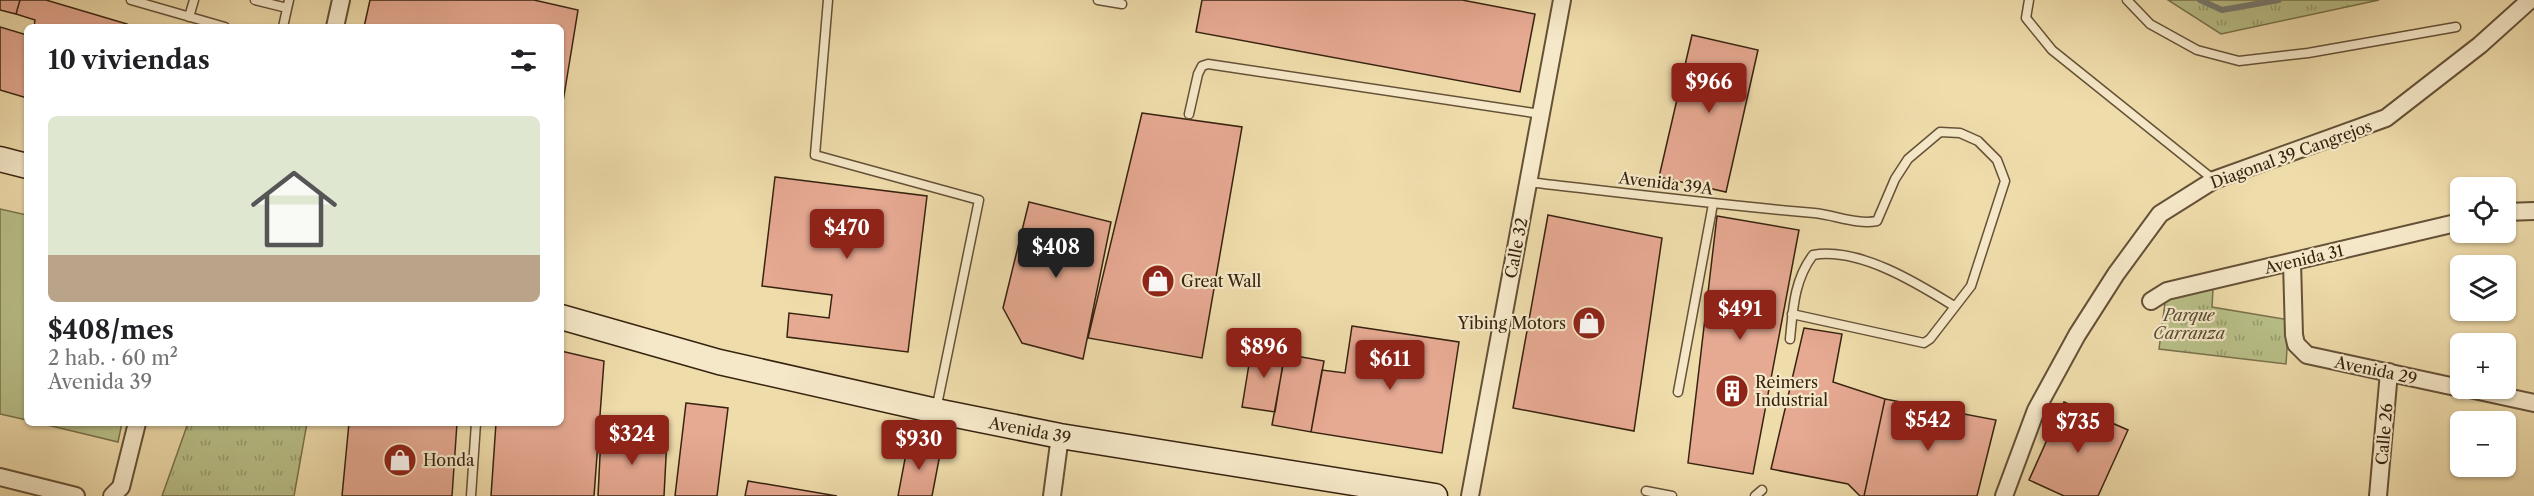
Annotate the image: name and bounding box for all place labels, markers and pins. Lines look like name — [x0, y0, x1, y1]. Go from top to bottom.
pin: $966 — [1673, 63, 1745, 114]
pin: $470 — [811, 209, 883, 260]
pin: $408 — [1020, 228, 1092, 279]
shop icon: Great Wall — [1140, 263, 1176, 299]
place label: Great Wall — [1181, 271, 1261, 291]
pin: $491 — [1704, 290, 1776, 341]
shop icon: Yibing Motors — [1571, 305, 1607, 341]
place label: Yibing Motors — [1457, 313, 1566, 333]
pin: $896 — [1228, 328, 1300, 379]
pin: $611 — [1354, 340, 1426, 391]
place label: Reimers Industrial — [1755, 372, 1828, 410]
building icon: Reimers Industrial — [1714, 373, 1750, 409]
pin: $542 — [1892, 401, 1964, 452]
pin: $735 — [2042, 403, 2114, 454]
pin: $324 — [596, 415, 668, 466]
pin: $930 — [883, 420, 955, 471]
shop icon: Honda — [382, 442, 418, 478]
place label: Honda — [423, 450, 475, 470]

